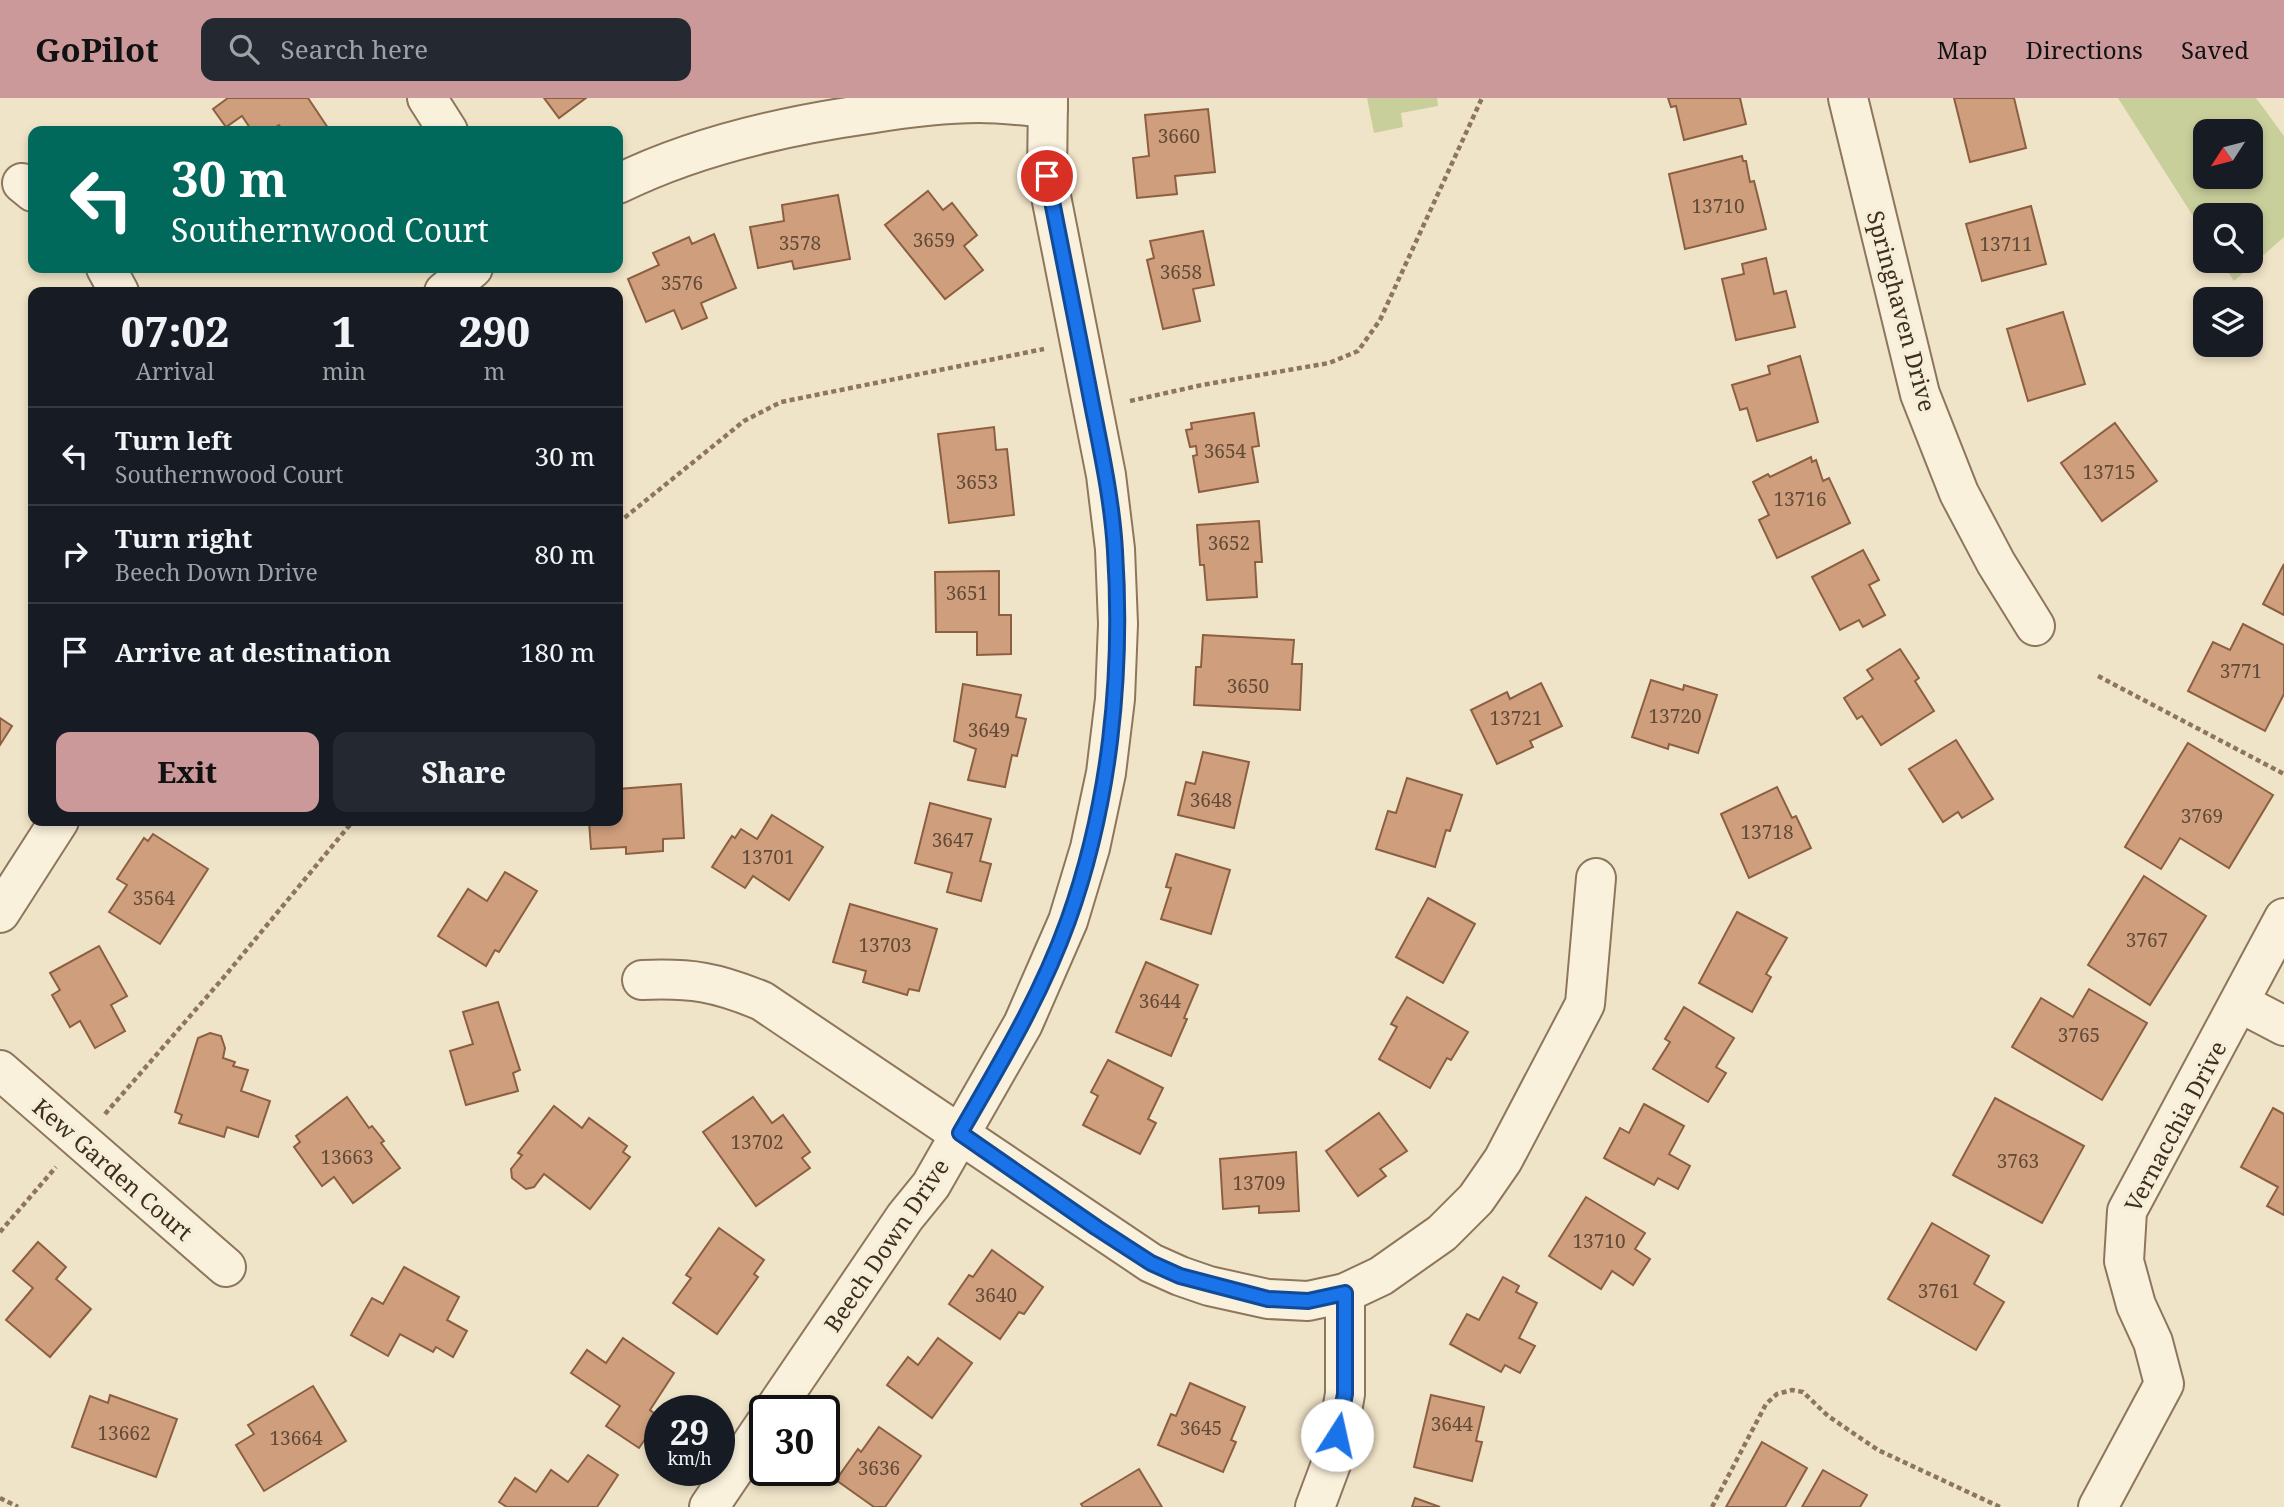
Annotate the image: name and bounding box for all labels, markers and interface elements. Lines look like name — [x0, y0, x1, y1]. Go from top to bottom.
search box — [201, 18, 691, 81]
text: GoPilot — [35, 27, 159, 72]
icon: search — [225, 30, 263, 68]
text: Search here — [281, 31, 428, 67]
text: Map — [1937, 33, 1988, 66]
text: Directions — [2026, 33, 2143, 66]
text: Saved — [2181, 33, 2249, 66]
north arrow — [2193, 119, 2263, 189]
map controls — [2193, 119, 2263, 357]
house number: 3660 — [1158, 123, 1200, 149]
text: 30 m — [171, 145, 287, 211]
pin — [1017, 146, 1077, 206]
icon: left — [56, 154, 147, 245]
icon: arrive — [1028, 157, 1066, 195]
house number: 13710 — [1691, 193, 1745, 219]
button: search — [2193, 203, 2263, 273]
street label: Springhaven Drive — [1860, 207, 1944, 415]
text: Southernwood Court — [171, 208, 489, 251]
house number: 3659 — [913, 227, 955, 253]
house number: 3578 — [779, 230, 821, 256]
house number: 13711 — [1979, 231, 2033, 257]
house number: 3658 — [1160, 259, 1202, 285]
house number: 3576 — [661, 270, 703, 296]
button: layers — [2193, 287, 2263, 357]
text: 07:02 — [121, 302, 229, 359]
text: 1 — [332, 302, 356, 359]
text: 290 — [459, 302, 530, 359]
text: Arrival — [136, 355, 214, 387]
text: min — [322, 355, 366, 387]
text: m — [484, 355, 505, 387]
text: Turn left — [115, 422, 232, 458]
icon: left — [56, 437, 94, 475]
text: 30 m — [535, 438, 595, 474]
house number: 3654 — [1204, 438, 1247, 464]
text: Southernwood Court — [115, 458, 343, 490]
house number: 13715 — [2082, 459, 2136, 485]
house number: 3653 — [956, 469, 998, 495]
house number: 13716 — [1773, 486, 1827, 512]
text: Turn right — [115, 520, 252, 556]
house number: 3652 — [1208, 530, 1250, 556]
icon: right — [56, 535, 94, 573]
text: 80 m — [535, 536, 595, 572]
text: Beech Down Drive — [115, 556, 318, 588]
house number: 3651 — [946, 580, 988, 606]
icon: arrive — [56, 633, 94, 671]
text: Arrive at destination — [115, 634, 391, 670]
text: 180 m — [520, 634, 595, 670]
house number: 3771 — [2220, 658, 2262, 684]
house number: 3650 — [1227, 673, 1269, 699]
house number: 13720 — [1648, 703, 1702, 729]
house number: 13721 — [1489, 705, 1543, 731]
house number: 3649 — [968, 717, 1010, 743]
button: Exit — [56, 732, 319, 812]
button: Share — [333, 732, 595, 812]
house number: 3648 — [1190, 787, 1232, 813]
house number: 3769 — [2181, 803, 2223, 829]
house number: 13718 — [1740, 819, 1794, 845]
house number: 3647 — [932, 827, 974, 853]
house number: 13701 — [741, 844, 795, 870]
house number: 3564 — [133, 885, 176, 911]
house number: 3767 — [2126, 927, 2168, 953]
house number: 13703 — [858, 932, 912, 958]
house number: 3644 — [1139, 988, 1182, 1014]
house number: 3765 — [2058, 1022, 2100, 1048]
street label: Vernacchia Drive — [2116, 1035, 2234, 1217]
street label: Kew Garden Court — [26, 1091, 200, 1247]
house number: 13702 — [730, 1129, 784, 1155]
house number: 13663 — [320, 1144, 374, 1170]
house number: 3763 — [1997, 1148, 2039, 1174]
street label: Beech Down Drive — [816, 1152, 956, 1338]
house number: 13709 — [1232, 1170, 1286, 1196]
house number: 13710 — [1572, 1228, 1626, 1254]
house number: 3761 — [1918, 1278, 1960, 1304]
house number: 3640 — [975, 1282, 1017, 1308]
speed limit sign: 30 — [749, 1395, 840, 1486]
position arrow — [1300, 1398, 1374, 1472]
text: 29 — [670, 1408, 709, 1455]
house number: 3644 — [1431, 1411, 1474, 1437]
house number: 3645 — [1180, 1415, 1222, 1441]
house number: 13662 — [97, 1420, 151, 1446]
house number: 13664 — [269, 1425, 323, 1451]
text: km/h — [667, 1446, 712, 1470]
house number: 3636 — [858, 1455, 900, 1481]

